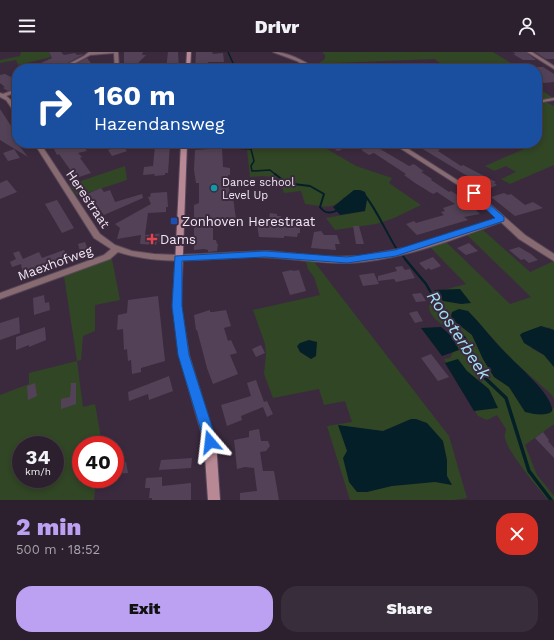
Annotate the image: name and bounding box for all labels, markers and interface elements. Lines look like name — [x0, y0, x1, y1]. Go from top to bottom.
icon: menu — [16, 15, 38, 37]
icon: person — [516, 15, 538, 37]
text: Drivr — [255, 16, 299, 37]
text: 160 m — [94, 79, 176, 112]
icon: right — [28, 80, 80, 132]
text: Hazendansweg — [94, 113, 225, 134]
street label: Herestraat — [63, 167, 113, 231]
place label: Dance school Level Up — [222, 176, 295, 202]
pin — [457, 176, 491, 210]
icon: arrive — [463, 182, 485, 204]
marker: Dance school Level Up — [209, 183, 219, 193]
place label: Zonhoven Herestraat — [182, 214, 316, 229]
marker: Zonhoven Herestraat — [169, 216, 179, 226]
place label: Dams — [160, 232, 196, 247]
marker: Dams — [147, 234, 157, 244]
street label: Maexhofweg — [16, 243, 95, 283]
water label: Roosterbeek — [423, 287, 495, 384]
position arrow — [189, 421, 231, 463]
speed limit sign: 40 — [72, 436, 124, 488]
text: 34 — [26, 445, 50, 469]
text: km/h — [25, 466, 51, 477]
text: 2 min — [16, 513, 81, 541]
button: close — [496, 513, 538, 555]
text: 500 m · 18:52 — [16, 542, 100, 557]
button: Exit — [16, 586, 273, 632]
button: Share — [281, 586, 538, 632]

